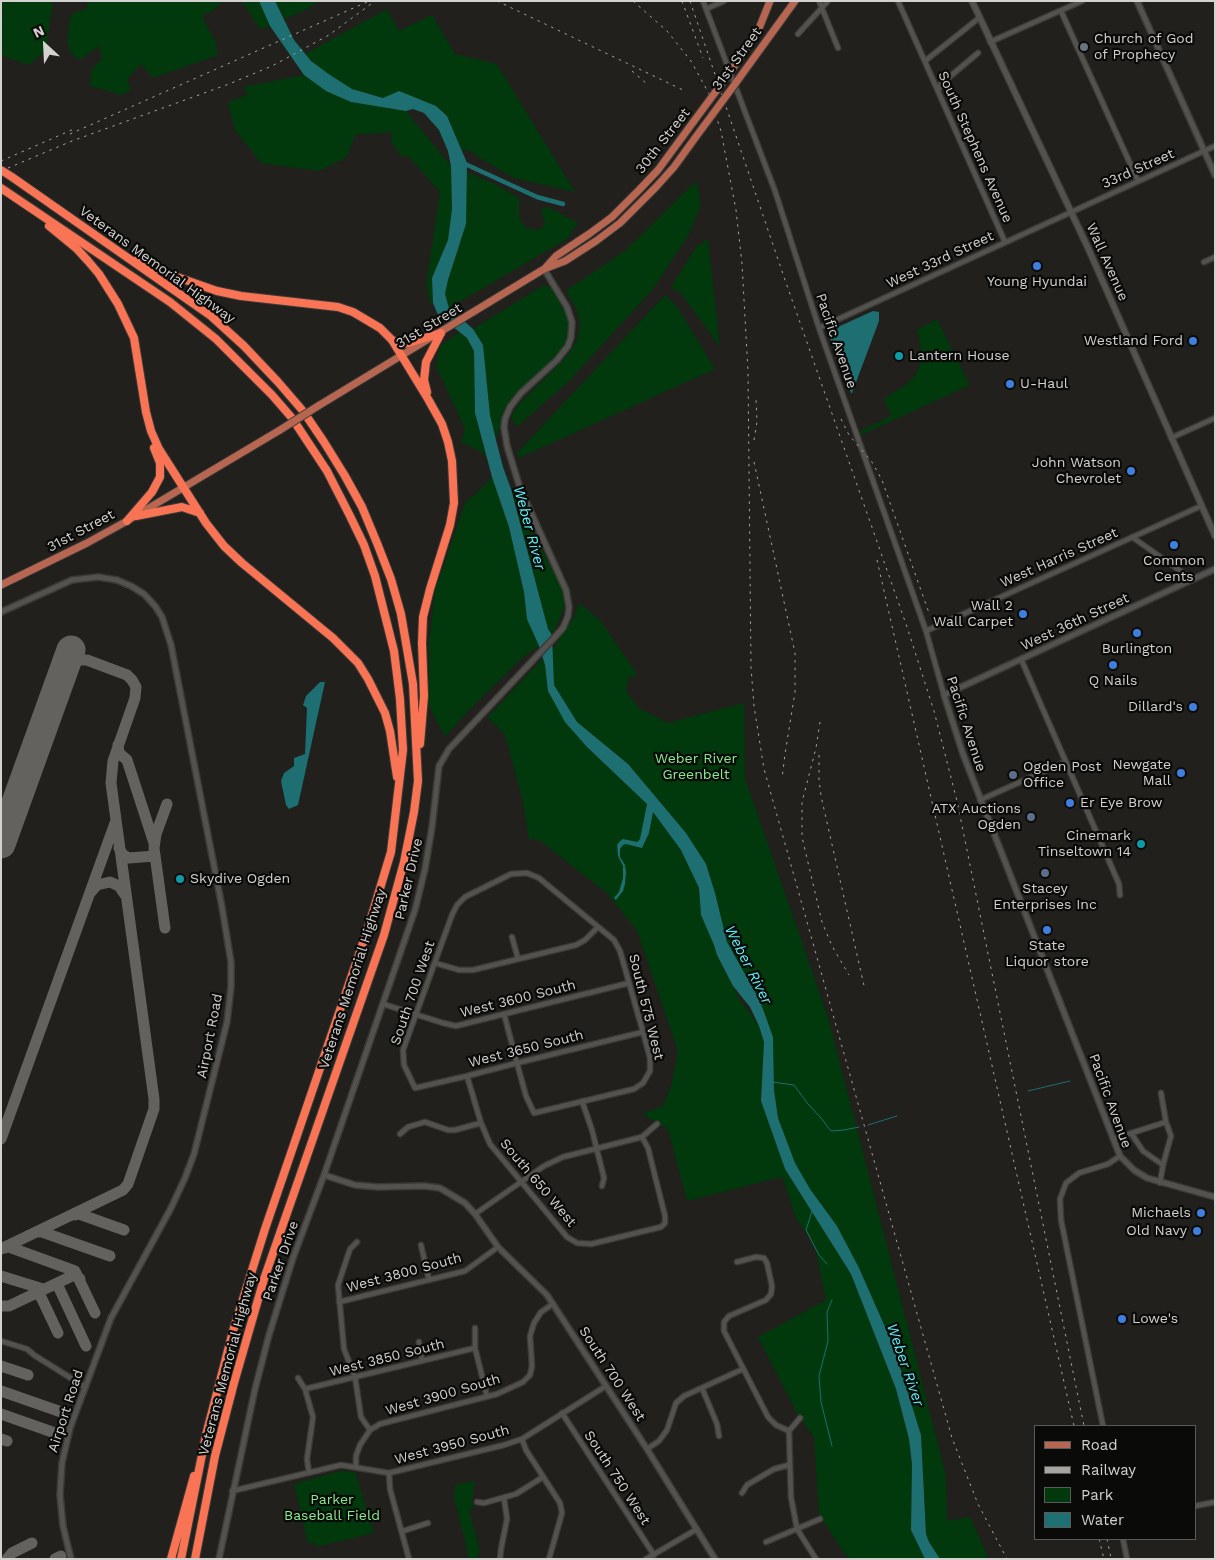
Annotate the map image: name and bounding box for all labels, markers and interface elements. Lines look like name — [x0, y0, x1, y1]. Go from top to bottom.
north arrow — [20, 20, 70, 70]
text: N — [31, 22, 47, 41]
street label: 31st Street — [709, 24, 765, 94]
place label: Church of God of Prophecy — [1094, 31, 1194, 64]
marker: Church of God of Prophecy — [1078, 41, 1090, 53]
street label: South Stephens Avenue — [934, 69, 1016, 225]
street label: 30th Street — [632, 105, 694, 177]
street label: 33rd Street — [1099, 146, 1177, 192]
street label: Veterans Memorial Highway — [76, 203, 238, 327]
street label: Wall Avenue — [1082, 220, 1132, 304]
street label: West 33rd Street — [884, 228, 996, 292]
marker: Young Hyundai — [1031, 260, 1043, 272]
place label: Young Hyundai — [987, 274, 1087, 290]
street label: Pacific Avenue — [812, 291, 860, 391]
street label: 31st Street — [393, 300, 465, 352]
place label: Westland Ford — [1084, 333, 1183, 349]
marker: Westland Ford — [1187, 335, 1199, 347]
place label: Lantern House — [909, 348, 1010, 364]
marker: Lantern House — [893, 350, 905, 362]
place label: U-Haul — [1020, 376, 1068, 392]
marker: U-Haul — [1004, 378, 1016, 390]
place label: John Watson Chevrolet — [1032, 455, 1121, 488]
marker: John Watson Chevrolet — [1125, 465, 1137, 477]
water label: Weber River — [509, 484, 549, 572]
street label: 31st Street — [44, 506, 118, 556]
street label: West Harris Street — [998, 525, 1120, 591]
marker: Common Cents — [1168, 539, 1180, 551]
place label: Common Cents — [1143, 553, 1205, 586]
street label: West 36th Street — [1018, 590, 1132, 654]
place label: Wall 2 Wall Carpet — [933, 598, 1013, 630]
marker: Wall 2 Wall Carpet — [1017, 608, 1029, 620]
marker: Burlington — [1131, 627, 1143, 639]
place label: Burlington — [1102, 641, 1172, 657]
marker: Q Nails — [1107, 659, 1119, 671]
place label: Q Nails — [1089, 673, 1137, 689]
street label: Pacific Avenue — [943, 674, 989, 774]
place label: Dillard's — [1128, 699, 1183, 715]
marker: Dillard's — [1187, 701, 1199, 713]
park label: Weber River Greenbelt — [655, 751, 737, 784]
place label: Newgate Mall — [1112, 757, 1171, 790]
place label: Ogden Post Office — [1023, 759, 1101, 792]
marker: Newgate Mall — [1175, 767, 1187, 779]
marker: Ogden Post Office — [1007, 769, 1019, 781]
place label: Er Eye Brow — [1080, 795, 1162, 811]
marker: Er Eye Brow — [1064, 797, 1076, 809]
place label: ATX Auctions Ogden — [932, 801, 1021, 834]
marker: ATX Auctions Ogden — [1025, 811, 1037, 823]
place label: Cinemark Tinseltown 14 — [1038, 828, 1131, 860]
street label: Parker Drive — [391, 837, 427, 921]
marker: Cinemark Tinseltown 14 — [1135, 838, 1147, 850]
marker: Stacey Enterprises Inc — [1039, 867, 1051, 879]
place label: Skydive Ogden — [190, 871, 290, 887]
marker: Skydive Ogden — [174, 873, 186, 885]
place label: Stacey Enterprises Inc — [993, 881, 1097, 914]
street label: Veterans Memorial Highway — [316, 887, 390, 1071]
water label: Weber River — [720, 922, 776, 1008]
marker: State Liquor store — [1041, 924, 1053, 936]
place label: State Liquor store — [1005, 938, 1089, 970]
street label: South 700 West — [387, 939, 439, 1047]
street label: South 575 West — [625, 952, 667, 1062]
street label: West 3600 South — [458, 977, 578, 1021]
street label: Airport Road — [194, 992, 226, 1080]
street label: West 3650 South — [467, 1027, 585, 1071]
street label: Pacific Avenue — [1085, 1051, 1135, 1151]
street label: South 650 West — [496, 1136, 580, 1230]
place label: Michaels — [1131, 1205, 1191, 1221]
marker: Michaels — [1195, 1207, 1207, 1219]
street label: Parker Drive — [260, 1219, 302, 1303]
place label: Old Navy — [1126, 1223, 1187, 1239]
marker: Old Navy — [1191, 1225, 1203, 1237]
street label: West 3800 South — [345, 1250, 463, 1296]
street label: Veterans Memorial Highway — [195, 1271, 261, 1457]
place label: Lowe's — [1132, 1311, 1178, 1327]
marker: Lowe's — [1116, 1313, 1128, 1325]
water label: Weber River — [882, 1321, 928, 1409]
street label: South 700 West — [575, 1324, 649, 1424]
street label: West 3850 South — [328, 1336, 446, 1380]
street label: Airport Road — [45, 1368, 87, 1454]
street label: West 3900 South — [384, 1371, 502, 1419]
street label: West 3950 South — [393, 1422, 511, 1468]
legend — [1034, 1425, 1196, 1540]
street label: South 750 West — [580, 1428, 654, 1528]
text: Road — [1081, 1436, 1118, 1454]
text: Railway — [1081, 1461, 1136, 1479]
text: Park — [1081, 1486, 1113, 1504]
park label: Parker Baseball Field — [284, 1492, 380, 1524]
text: Water — [1081, 1511, 1124, 1529]

